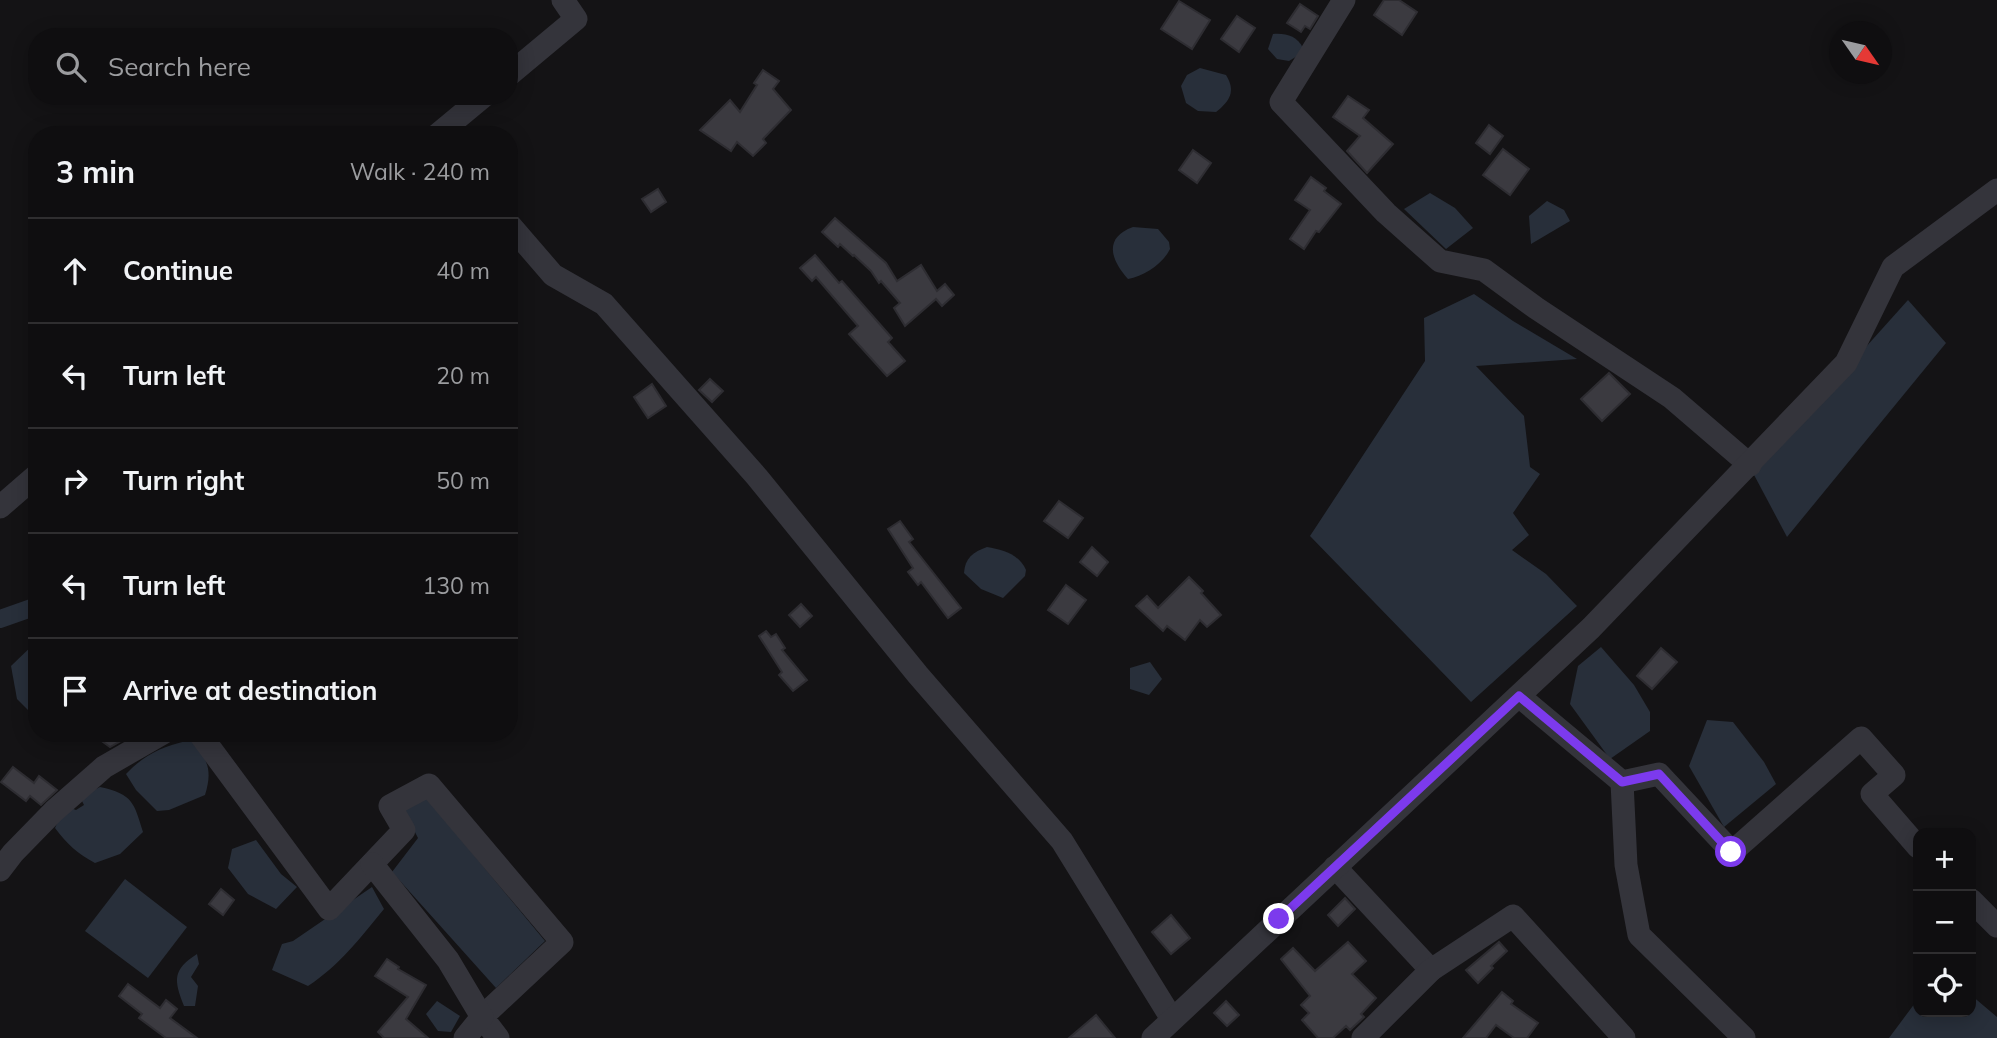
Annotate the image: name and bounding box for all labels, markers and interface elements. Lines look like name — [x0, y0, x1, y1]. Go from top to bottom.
north arrow — [1829, 21, 1892, 84]
search box — [28, 28, 518, 105]
icon: search — [52, 48, 90, 86]
text: Search here — [108, 50, 251, 83]
text: 3 min — [56, 153, 135, 191]
text: Walk · 240 m — [350, 157, 490, 186]
icon: ahead — [56, 252, 94, 290]
text: Continue — [123, 254, 233, 287]
text: 40 m — [436, 256, 490, 285]
icon: left — [56, 357, 94, 395]
text: Turn left — [123, 359, 225, 392]
text: 20 m — [436, 361, 490, 390]
icon: right — [56, 462, 94, 500]
text: Turn right — [123, 464, 244, 497]
text: 50 m — [436, 466, 490, 495]
icon: left — [56, 567, 94, 605]
text: Turn left — [123, 569, 225, 602]
text: 130 m — [422, 571, 490, 600]
icon: arrive — [56, 672, 94, 710]
text: Arrive at destination — [123, 674, 378, 707]
map controls — [1913, 828, 1976, 1017]
button: + — [1913, 828, 1976, 891]
route start — [1715, 836, 1746, 867]
button: − — [1913, 891, 1976, 954]
route end — [1263, 903, 1294, 934]
button: locate — [1913, 954, 1976, 1017]

